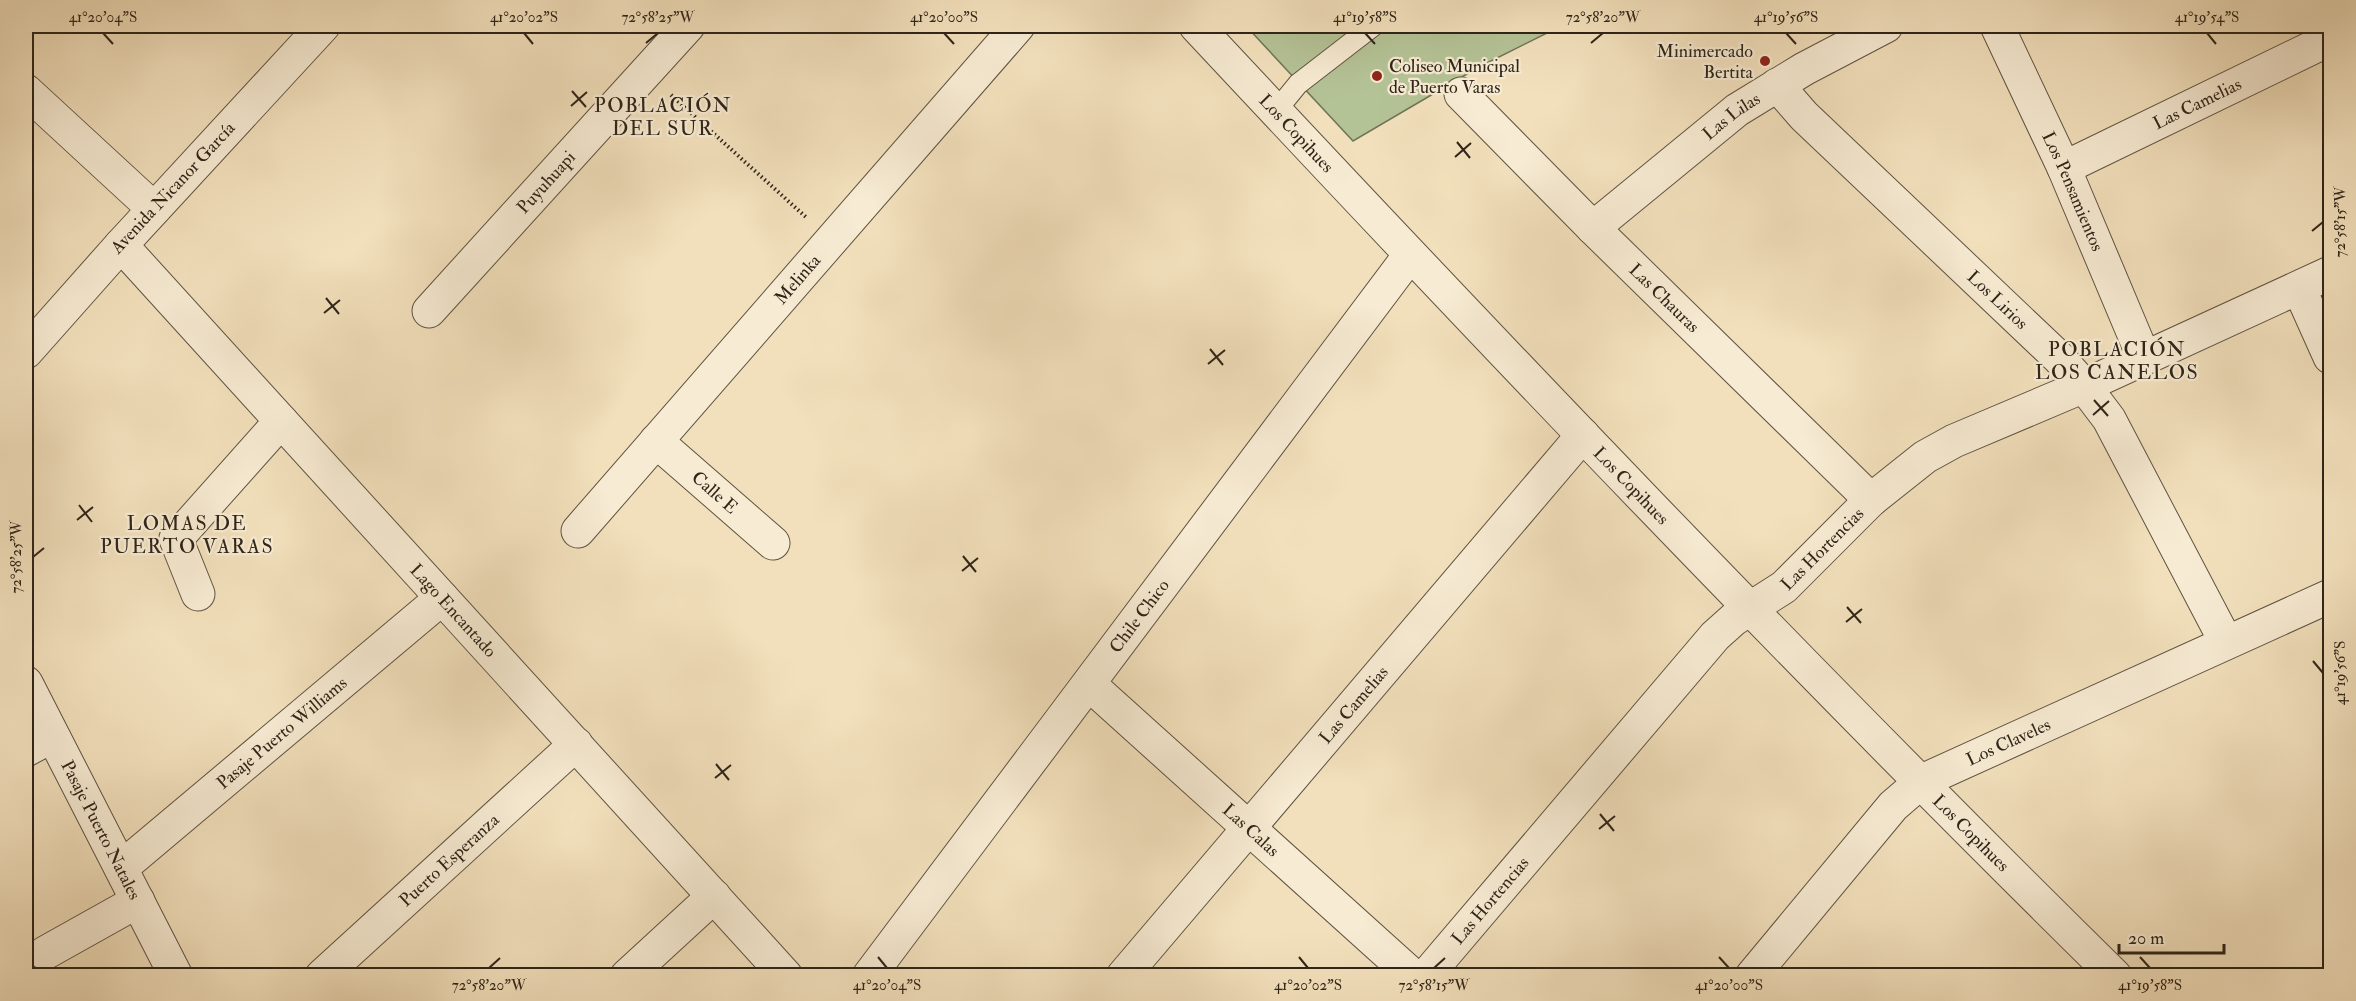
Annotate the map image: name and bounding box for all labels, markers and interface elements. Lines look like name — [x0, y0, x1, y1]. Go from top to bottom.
text: 41°20'04"S — [69, 8, 137, 27]
text: 41°20'02"S — [490, 8, 558, 27]
text: 72°58'25"W — [621, 8, 695, 27]
text: 41°20'00"S — [910, 8, 978, 27]
text: 41°19'58"S — [1333, 8, 1397, 27]
text: 72°58'20"W — [1566, 8, 1641, 27]
text: 41°19'56"S — [1754, 8, 1818, 27]
text: 41°19'54"S — [2175, 8, 2239, 27]
place label: Minimercado Bertita — [1656, 40, 1754, 84]
marker: Minimercado Bertita — [1758, 54, 1772, 68]
place label: Coliseo Municipal de Puerto Varas — [1389, 55, 1520, 99]
marker: Coliseo Municipal de Puerto Varas — [1370, 69, 1384, 83]
street label: Las Camelias — [2149, 72, 2245, 135]
street label: Las Lilas — [1698, 87, 1764, 145]
street label: Los Copihues — [1254, 89, 1339, 178]
district label: POBLACIÓN DEL SUR — [594, 92, 732, 141]
street label: Avenida Nicanor García — [105, 117, 241, 260]
street label: Los Pensamientos — [2037, 128, 2109, 255]
street label: Puyuhuapi — [512, 146, 581, 218]
text: 72°58'15"W — [2331, 186, 2350, 257]
street label: Melinka — [769, 249, 826, 309]
street label: Las Chauras — [1624, 258, 1705, 338]
street label: Los Lirios — [1962, 265, 2033, 334]
district label: POBLACIÓN LOS CANELOS — [2035, 336, 2199, 385]
street label: Los Copihues — [1588, 442, 1674, 530]
street label: Calle E — [687, 466, 743, 519]
street label: Las Hortencias — [1776, 502, 1869, 595]
district label: LOMAS DE PUERTO VARAS — [100, 511, 274, 559]
text: 72°58'25"W — [7, 520, 26, 594]
street label: Lago Encantado — [405, 559, 502, 662]
street label: Chile Chico — [1104, 574, 1174, 658]
text: 41°19'56"S — [2331, 641, 2350, 705]
street label: Las Camelias — [1314, 661, 1393, 749]
street label: Pasaje Puerto Williams — [212, 671, 352, 794]
street label: Los Claveles — [1963, 713, 2054, 771]
street label: Pasaje Puerto Natales — [56, 756, 146, 903]
street label: Los Copihues — [1928, 790, 2014, 876]
street label: Las Calas — [1218, 798, 1284, 862]
street label: Puerto Esperanza — [394, 808, 504, 912]
street label: Las Hortencias — [1446, 852, 1534, 949]
scale bar — [2119, 917, 2224, 955]
text: 20 m — [2128, 927, 2164, 950]
text: 72°58'20"W — [452, 976, 527, 995]
text: 41°20'04"S — [853, 976, 921, 995]
text: 41°20'02"S — [1274, 976, 1342, 995]
text: 72°58'15"W — [1399, 976, 1470, 995]
text: 41°20'00"S — [1695, 976, 1763, 995]
text: 41°19'58"S — [2118, 976, 2182, 995]

